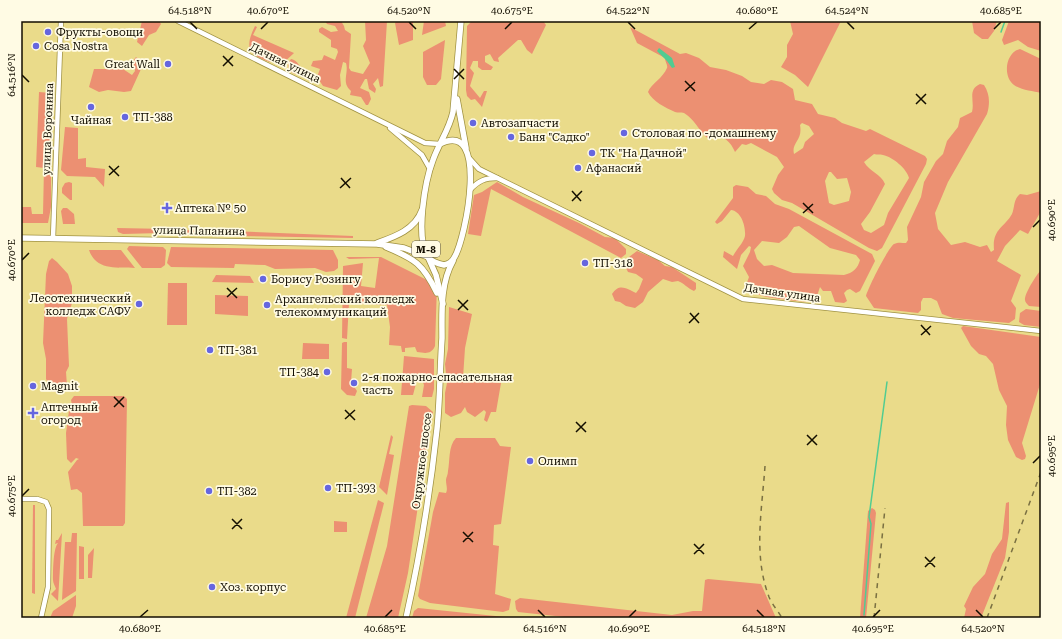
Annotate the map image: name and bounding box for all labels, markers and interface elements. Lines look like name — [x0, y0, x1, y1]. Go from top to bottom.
text: 64.518°N — [168, 5, 212, 16]
text: 40.670°E — [247, 5, 289, 16]
text: 64.520°N — [387, 5, 431, 16]
text: 40.675°E — [491, 5, 533, 16]
text: 64.522°N — [606, 5, 650, 16]
text: 40.680°E — [736, 5, 778, 16]
text: 64.524°N — [825, 5, 869, 16]
text: 40.685°E — [980, 5, 1022, 16]
place label: Фрукты-овощи — [56, 26, 143, 39]
marker: Фрукты-овощи — [43, 27, 53, 37]
place label: Cosa Nostra — [44, 40, 108, 53]
street label: Дачная улица — [248, 40, 322, 86]
marker: Cosa Nostra — [31, 41, 41, 51]
text: 64.516°N — [6, 53, 17, 97]
place label: Great Wall — [105, 58, 161, 71]
marker: Great Wall — [163, 59, 173, 69]
street label: улица Воронина — [40, 83, 56, 175]
marker: Чайная — [86, 102, 96, 112]
place label: ТП-388 — [133, 111, 173, 124]
marker: ТП-388 — [120, 112, 130, 122]
place label: Чайная — [70, 114, 112, 127]
place label: Автозапчасти — [481, 117, 559, 130]
marker: Автозапчасти — [468, 118, 478, 128]
place label: Столовая по -домашнему — [632, 127, 777, 140]
marker: Столовая по -домашнему — [619, 128, 629, 138]
place label: Баня "Садко" — [519, 131, 590, 144]
marker: Баня "Садко" — [506, 132, 516, 142]
place label: ТК "На Дачной" — [600, 147, 687, 160]
marker: ТК "На Дачной" — [587, 148, 597, 158]
place label: Афанасий — [586, 162, 642, 175]
marker: Афанасий — [573, 163, 583, 173]
text: 40.690°E — [1046, 199, 1057, 241]
place label: Аптека № 50 — [175, 202, 246, 215]
marker: Аптека № 50 — [162, 203, 172, 213]
street label: улица Папанина — [153, 224, 245, 238]
text: 40.670°E — [6, 239, 17, 281]
road number: М-8 — [412, 241, 440, 257]
place label: ТП-318 — [593, 257, 633, 270]
marker: ТП-318 — [580, 258, 590, 268]
place label: Борису Розингу — [271, 273, 361, 286]
marker: Борису Розингу — [258, 274, 268, 284]
street label: Дачная улица — [743, 281, 821, 305]
place label: Лесотехнический колледж САФУ — [30, 292, 131, 318]
place label: Архангельский колледж телекоммуникаций — [275, 293, 415, 319]
marker: Лесотехнический колледж САФУ — [134, 299, 144, 309]
marker: Архангельский колледж телекоммуникаций — [262, 300, 272, 310]
place label: ТП-381 — [218, 344, 258, 357]
marker: ТП-381 — [205, 345, 215, 355]
place label: ТП-384 — [279, 366, 320, 379]
marker: ТП-384 — [322, 367, 332, 377]
place label: 2-я пожарно-спасательная часть — [362, 371, 513, 397]
marker: 2-я пожарно-спасательная часть — [349, 378, 359, 388]
place label: Magnit — [41, 380, 78, 393]
marker: Magnit — [28, 381, 38, 391]
place label: Аптечный огород — [41, 401, 98, 427]
marker: Аптечный огород — [28, 408, 38, 418]
street label: Окружное шоссе — [410, 412, 434, 510]
text: 40.695°E — [1046, 435, 1057, 477]
place label: Олимп — [538, 455, 577, 468]
marker: Олимп — [525, 456, 535, 466]
text: 40.675°E — [6, 475, 17, 517]
place label: ТП-393 — [336, 482, 376, 495]
marker: ТП-393 — [323, 483, 333, 493]
place label: ТП-382 — [217, 485, 257, 498]
marker: ТП-382 — [204, 486, 214, 496]
place label: Хоз. корпус — [220, 581, 286, 594]
marker: Хоз. корпус — [207, 582, 217, 592]
text: 40.680°E — [119, 623, 161, 634]
text: 40.685°E — [364, 623, 406, 634]
text: 64.516°N — [523, 623, 567, 634]
text: 40.690°E — [608, 623, 650, 634]
text: 64.518°N — [742, 623, 786, 634]
text: 40.695°E — [852, 623, 894, 634]
text: 64.520°N — [961, 623, 1005, 634]

